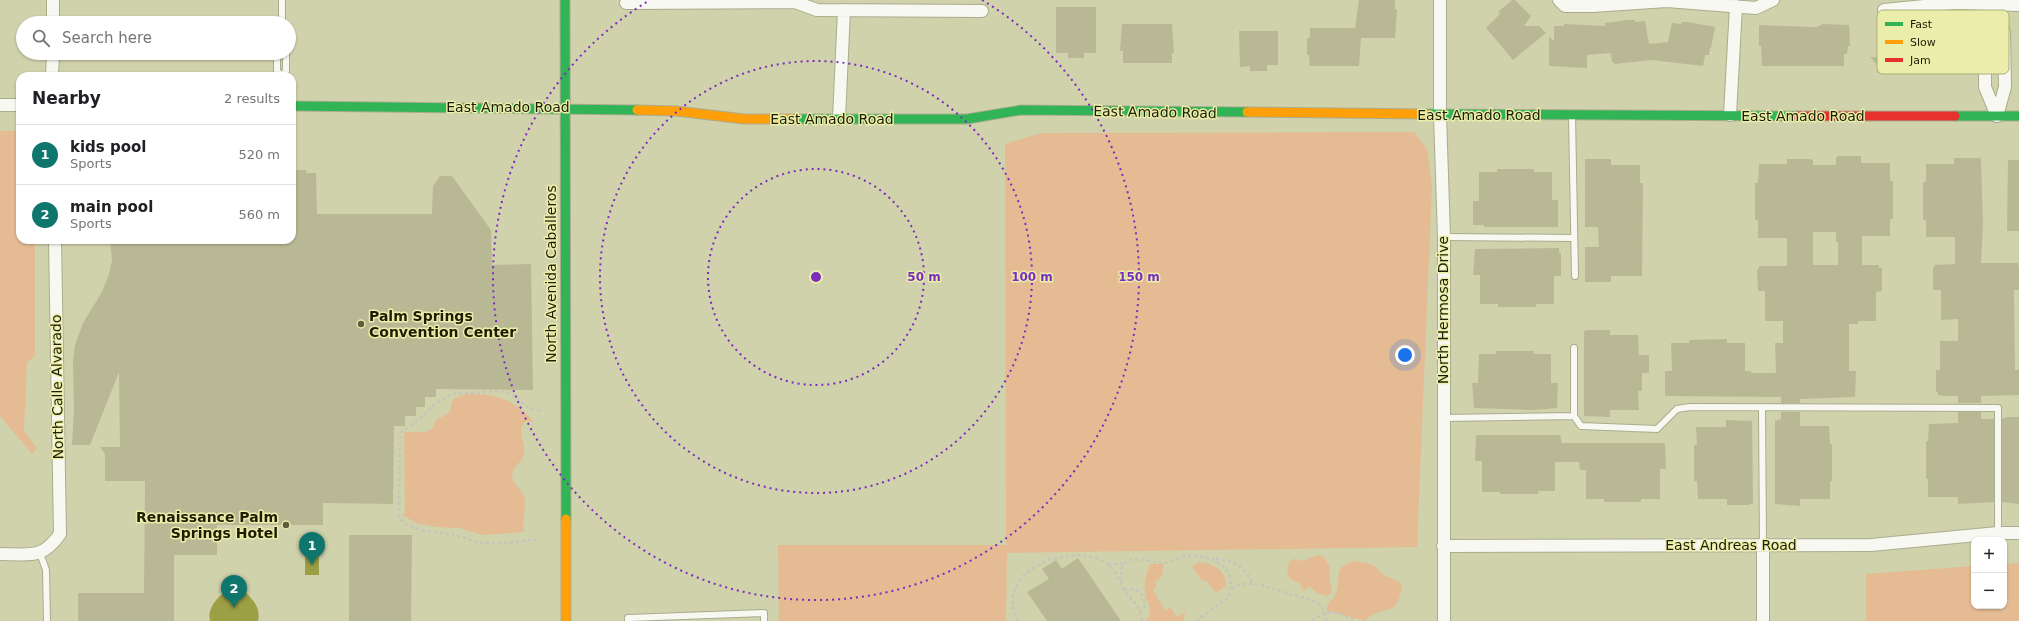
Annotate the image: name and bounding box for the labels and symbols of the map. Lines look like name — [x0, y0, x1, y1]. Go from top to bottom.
legend — [1877, 10, 2009, 74]
text: Fast — [1910, 18, 1933, 31]
text: Slow — [1910, 36, 1936, 49]
text: Jam — [1909, 54, 1931, 67]
street label: East Amado Road — [446, 99, 570, 115]
street label: East Amado Road — [1093, 103, 1217, 121]
street label: East Amado Road — [1417, 107, 1541, 123]
street label: East Amado Road — [1741, 108, 1865, 124]
street label: East Amado Road — [770, 111, 894, 127]
street label: North Avenida Caballeros — [543, 185, 559, 363]
street label: North Hermosa Drive — [1435, 236, 1451, 384]
centre of rings — [809, 270, 823, 284]
text: 50 m — [907, 270, 941, 284]
text: 100 m — [1011, 270, 1053, 284]
text: 150 m — [1118, 270, 1160, 284]
place label: Palm Springs Convention Center — [369, 308, 516, 340]
street label: North Calle Alvarado — [48, 314, 66, 460]
marker: Palm Springs Convention Center — [356, 319, 366, 329]
your location — [1395, 345, 1415, 365]
place label: Renaissance Palm Springs Hotel — [136, 509, 278, 541]
marker: Renaissance Palm Springs Hotel — [281, 520, 291, 530]
pin: 1 — [299, 532, 325, 565]
street label: East Andreas Road — [1665, 537, 1797, 553]
pin: 2 — [221, 575, 247, 608]

